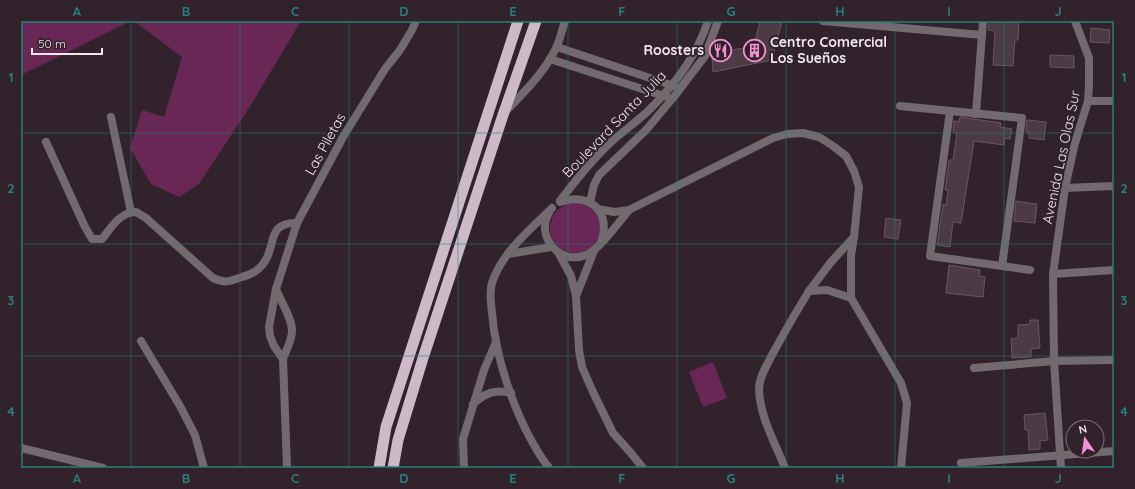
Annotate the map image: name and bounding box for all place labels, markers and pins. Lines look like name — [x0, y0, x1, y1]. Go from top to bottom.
place label: Centro Comercial Los Sueños — [770, 33, 887, 67]
restaurant icon: Roosters — [707, 37, 733, 63]
building icon: Centro Comercial Los Sueños — [741, 37, 767, 63]
place label: Roosters — [643, 41, 704, 59]

